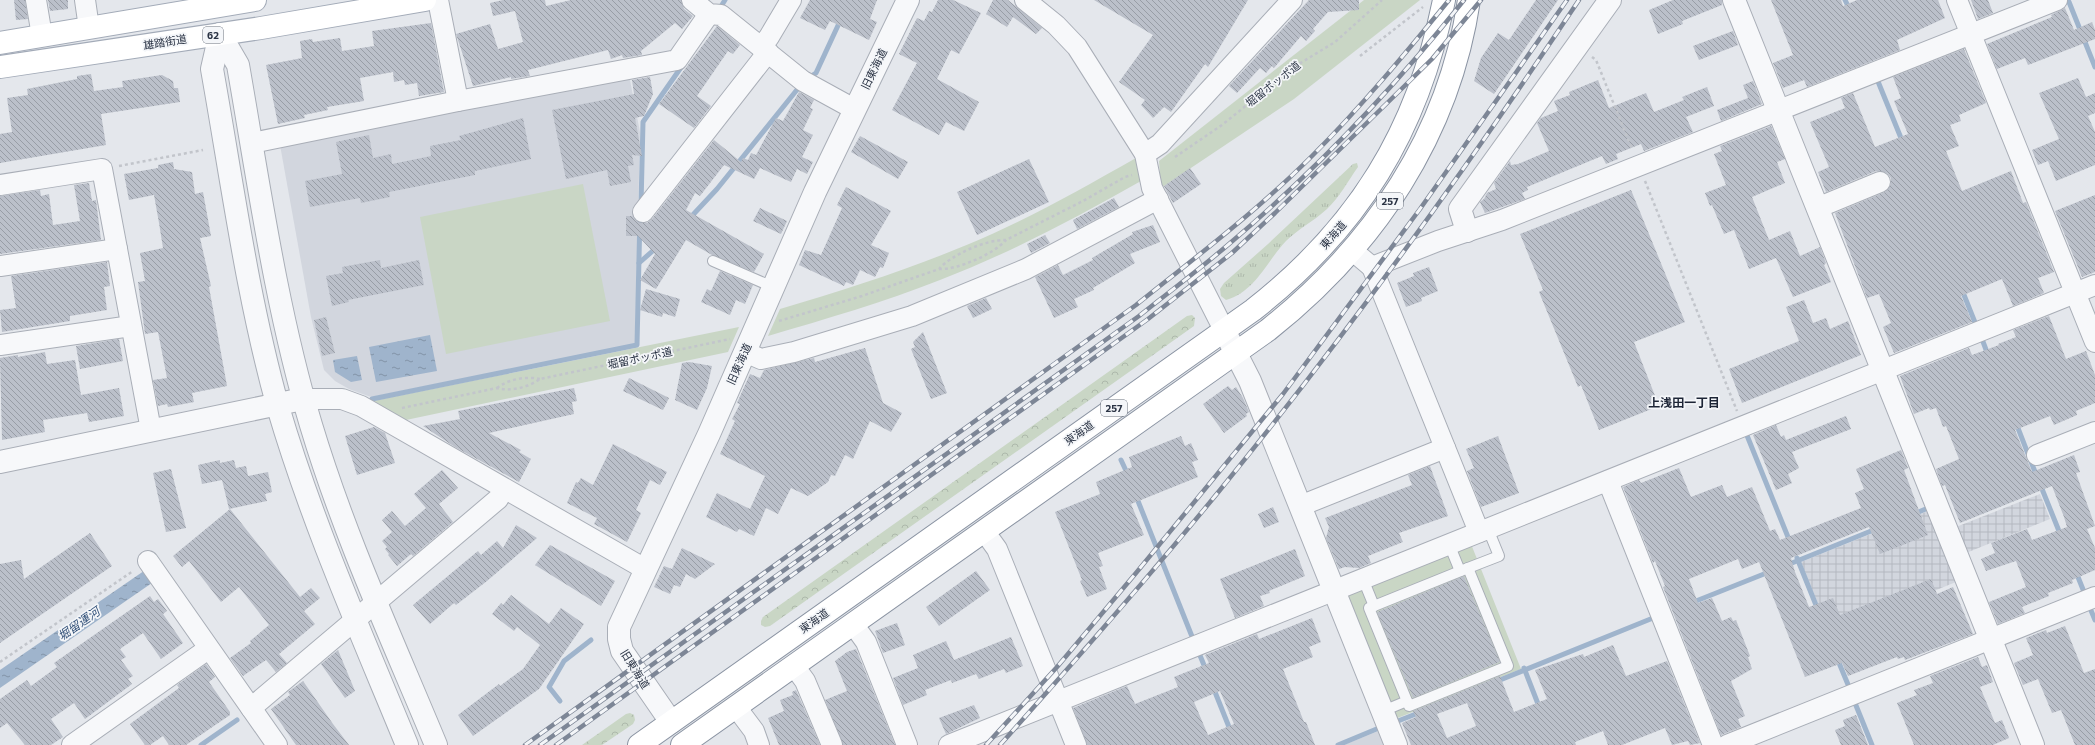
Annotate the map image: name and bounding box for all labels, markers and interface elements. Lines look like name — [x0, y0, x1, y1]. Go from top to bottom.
road number: 62 — [203, 27, 223, 43]
street label: 雄踏街道 — [142, 32, 188, 51]
street label: 旧東海道 — [858, 46, 889, 91]
street label: 堀留ポッポ道 — [1243, 58, 1303, 109]
road number: 257 — [1377, 193, 1403, 209]
street label: 東海道 — [1317, 218, 1348, 251]
street label: 旧東海道 — [724, 341, 753, 387]
street label: 堀留ポッポ道 — [606, 344, 674, 371]
district label: 上浅田一丁目 — [1648, 395, 1720, 409]
road number: 257 — [1101, 400, 1127, 416]
street label: 東海道 — [1061, 418, 1096, 447]
water label: 堀留運河 — [55, 603, 104, 643]
street label: 東海道 — [796, 606, 831, 635]
street label: 旧東海道 — [618, 647, 653, 691]

